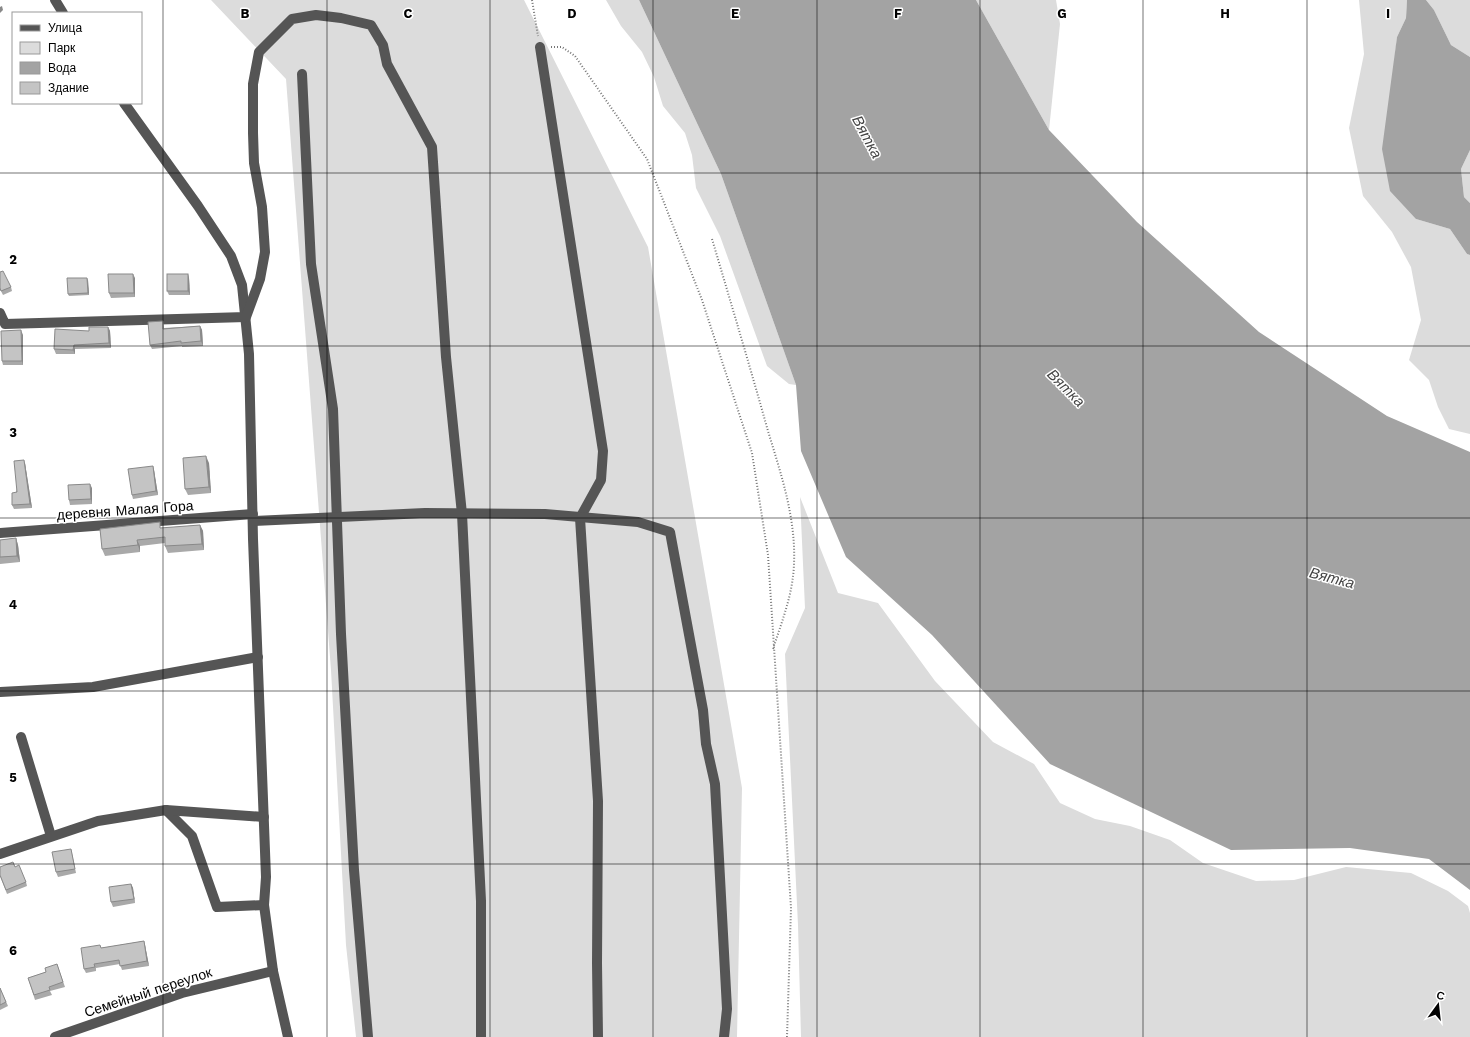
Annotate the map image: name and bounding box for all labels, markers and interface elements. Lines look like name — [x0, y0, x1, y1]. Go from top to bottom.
text: B — [241, 6, 250, 21]
text: C — [404, 6, 413, 21]
text: D — [567, 6, 577, 21]
text: E — [731, 6, 739, 21]
text: F — [894, 6, 902, 21]
text: G — [1057, 6, 1067, 21]
text: H — [1220, 6, 1230, 21]
text: I — [1386, 6, 1390, 21]
legend — [12, 12, 142, 104]
text: Улица — [48, 21, 82, 35]
text: Парк — [48, 41, 76, 55]
text: Вода — [48, 61, 76, 75]
text: Здание — [48, 81, 89, 95]
water label: Вятка — [848, 112, 886, 162]
text: 2 — [9, 252, 17, 267]
water label: Вятка — [1043, 365, 1089, 411]
text: 3 — [9, 425, 17, 440]
street label: деревня Малая Гора — [56, 497, 194, 523]
water label: Вятка — [1307, 563, 1357, 593]
text: 4 — [9, 597, 18, 612]
text: 5 — [9, 770, 17, 785]
text: 6 — [9, 943, 17, 958]
street label: Семейный переулок — [82, 964, 215, 1020]
north arrow — [1418, 985, 1458, 1025]
text: С — [1435, 989, 1446, 1003]

